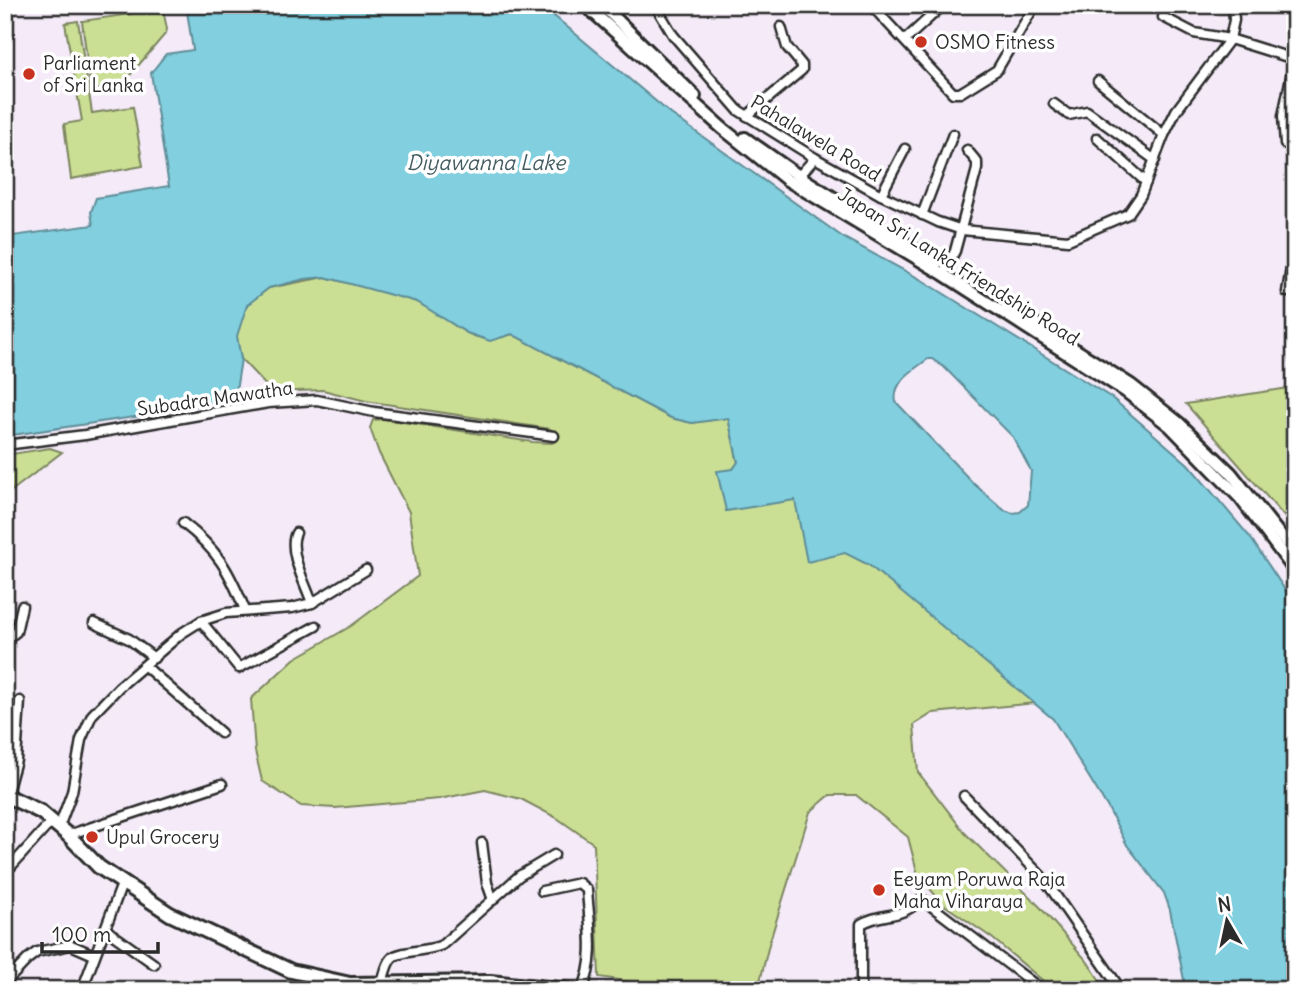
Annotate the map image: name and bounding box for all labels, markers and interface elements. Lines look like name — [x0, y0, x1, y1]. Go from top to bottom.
place label: OSMO Fitness — [935, 30, 1055, 54]
marker: OSMO Fitness — [913, 34, 929, 50]
place label: Parliament of Sri Lanka — [43, 51, 144, 97]
marker: Parliament of Sri Lanka — [21, 66, 37, 82]
street label: Pahalawela Road — [746, 90, 886, 186]
water label: Diyawanna Lake — [407, 149, 567, 176]
street label: Japan Sri Lanka Friendship Road — [834, 182, 1084, 350]
street label: Subadra Mawatha — [136, 375, 295, 421]
place label: Upul Grocery — [106, 825, 220, 849]
marker: Upul Grocery — [84, 829, 100, 845]
place label: Eeyam Poruwa Raja Maha Viharaya — [893, 867, 1066, 913]
marker: Eeyam Poruwa Raja Maha Viharaya — [871, 882, 887, 898]
north arrow — [1192, 886, 1262, 956]
text: N — [1216, 891, 1233, 917]
scale bar — [42, 911, 158, 955]
text: 100 m — [52, 921, 111, 948]

